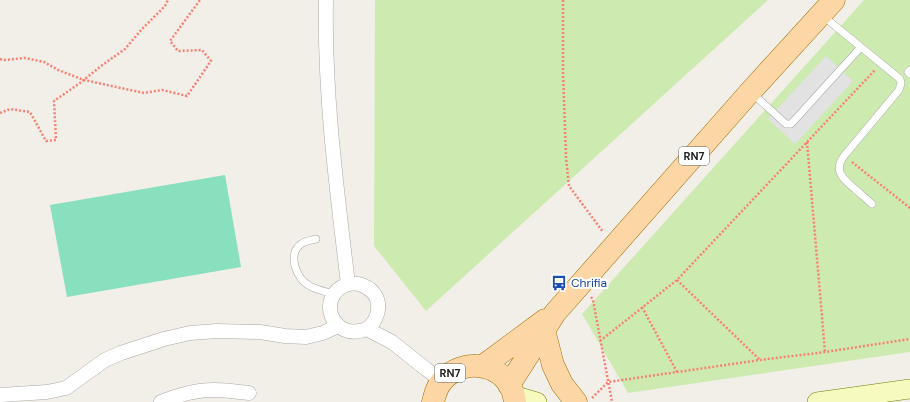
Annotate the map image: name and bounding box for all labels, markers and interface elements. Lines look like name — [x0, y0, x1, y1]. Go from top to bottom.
road number: RN7 — [679, 147, 709, 165]
bus stop icon: Chrifia — [550, 274, 568, 292]
place label: Chrifia — [571, 275, 607, 291]
road number: RN7 — [435, 364, 465, 382]

